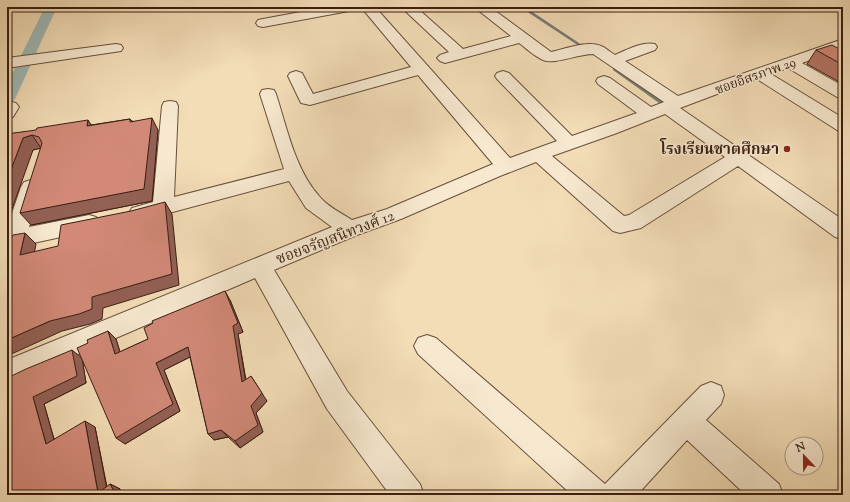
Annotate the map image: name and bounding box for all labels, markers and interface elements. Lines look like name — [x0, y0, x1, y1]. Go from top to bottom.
street label: ซอยอิสรภาพ 29 — [713, 54, 798, 100]
place label: โรงเรียนชาตศึกษา — [659, 138, 779, 161]
marker: โรงเรียนชาตศึกษา — [782, 144, 792, 154]
street label: ซอยจรัญสนิทวงศ์ 12 — [273, 205, 398, 271]
north arrow — [784, 436, 824, 476]
text: N — [793, 439, 808, 457]

